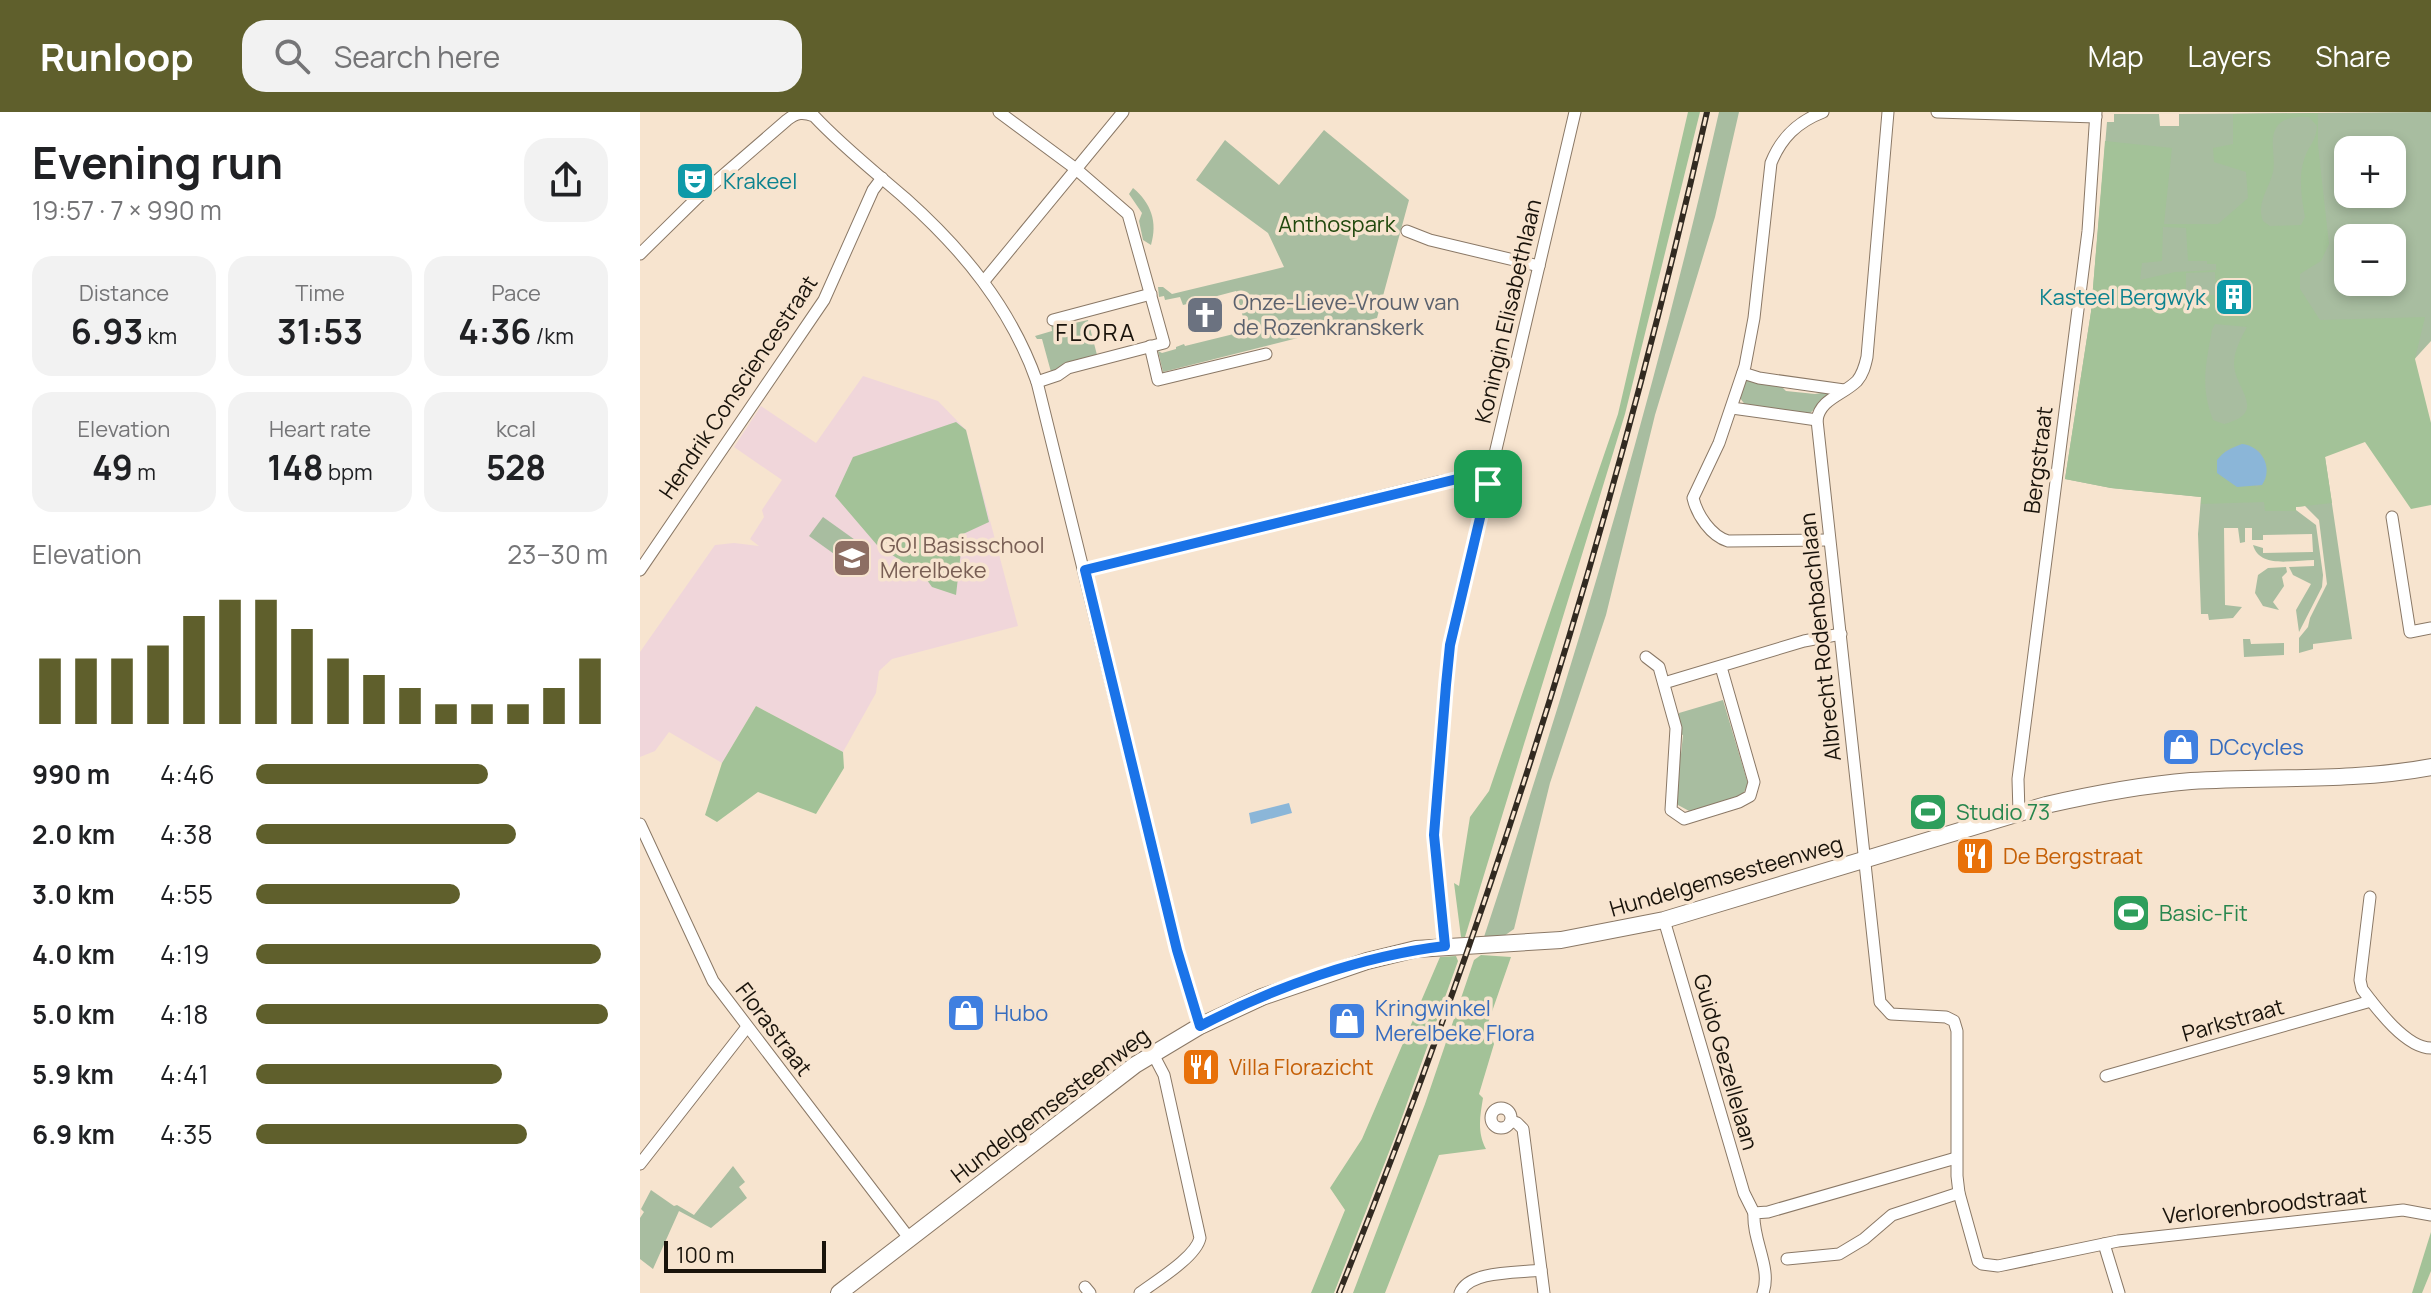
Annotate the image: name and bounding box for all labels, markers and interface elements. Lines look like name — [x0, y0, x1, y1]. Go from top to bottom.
search box — [242, 20, 802, 92]
text: Runloop — [40, 30, 194, 82]
icon: search — [270, 34, 314, 78]
text: Search here — [334, 36, 500, 77]
text: Map — [2088, 37, 2144, 75]
text: Layers — [2188, 37, 2271, 75]
text: Share — [2315, 37, 2391, 75]
text: Evening run — [32, 132, 283, 192]
map controls — [2334, 136, 2406, 296]
button: + — [2334, 136, 2406, 208]
button: share — [524, 138, 608, 222]
theatre icon: Krakeel — [674, 160, 716, 202]
place label: Krakeel — [723, 166, 797, 196]
text: 19:57 · 7 × 990 m — [32, 192, 222, 228]
street label: Koningin Elisabethlaan — [1468, 196, 1548, 426]
park label: Anthospark — [1278, 209, 1397, 239]
button: − — [2334, 224, 2406, 296]
street label: Hendrik Consciencestraat — [652, 269, 824, 505]
building icon: Kasteel Bergwyk — [2213, 276, 2255, 318]
text: Distance — [79, 278, 169, 308]
text: Time — [295, 278, 345, 308]
text: Pace — [491, 278, 541, 308]
place label: Kasteel Bergwyk — [2039, 282, 2207, 312]
place label: Onze-Lieve-Vrouw van de Rozenkranskerk — [1233, 287, 1460, 342]
church icon: Onze-Lieve-Vrouw van de Rozenkranskerk — [1184, 294, 1226, 336]
text: 6.93 — [71, 308, 143, 354]
text: 31:53 — [277, 308, 363, 354]
text: 4:36 — [458, 308, 531, 354]
district label: FLORA — [1055, 315, 1137, 348]
text: km — [143, 321, 177, 351]
text: /km — [531, 321, 574, 351]
street label: Bergstraat — [2017, 404, 2059, 515]
text: Elevation — [78, 414, 170, 444]
text: Heart rate — [269, 414, 371, 444]
text: kcal — [496, 414, 536, 444]
text: 49 — [92, 444, 133, 490]
text: 148 — [267, 444, 324, 490]
text: 528 — [486, 444, 546, 490]
pin — [1454, 450, 1522, 518]
text: m — [133, 457, 156, 487]
text: bpm — [324, 457, 373, 487]
icon: arrive — [1466, 462, 1510, 506]
street label: Albrecht Rodenbachlaan — [1792, 511, 1848, 763]
place label: GO! Basisschool Merelbeke — [880, 530, 1045, 585]
text: Elevation — [32, 536, 142, 572]
text: 23–30 m — [507, 536, 608, 572]
school or university icon: GO! Basisschool Merelbeke — [831, 537, 873, 579]
shop icon: DCcycles — [2160, 726, 2202, 768]
place label: DCcycles — [2209, 732, 2304, 762]
text: 990 m — [32, 756, 110, 792]
text: 4:46 — [160, 756, 215, 792]
sports icon: Studio 73 — [1907, 791, 1949, 833]
place label: Studio 73 — [1956, 797, 2050, 827]
text: 2.0 km — [32, 816, 115, 852]
text: 4:38 — [160, 816, 213, 852]
street label: Hundelgemsesteenweg — [1606, 828, 1846, 924]
restaurant icon: De Bergstraat — [1954, 835, 1996, 877]
place label: De Bergstraat — [2003, 841, 2143, 871]
text: 3.0 km — [32, 876, 115, 912]
text: 4:55 — [160, 876, 213, 912]
sports icon: Basic-Fit — [2110, 892, 2152, 934]
place label: Basic-Fit — [2159, 898, 2248, 928]
text: 4.0 km — [32, 936, 115, 972]
text: 4:19 — [160, 936, 209, 972]
street label: Guido Gezellelaan — [1687, 970, 1765, 1154]
street label: Florastraat — [729, 976, 819, 1082]
street label: Parkstraat — [2179, 991, 2288, 1049]
shop icon: Hubo — [945, 992, 987, 1034]
place label: Kringwinkel Merelbeke Flora — [1375, 993, 1535, 1048]
text: 5.0 km — [32, 996, 115, 1032]
text: 4:18 — [160, 996, 208, 1032]
place label: Hubo — [994, 998, 1048, 1028]
shop icon: Kringwinkel Merelbeke Flora — [1326, 1000, 1368, 1042]
street label: Hundelgemsesteenweg — [945, 1020, 1155, 1190]
restaurant icon: Villa Florazicht — [1180, 1046, 1222, 1088]
place label: Villa Florazicht — [1229, 1052, 1374, 1082]
text: 5.9 km — [32, 1056, 114, 1092]
text: 4:41 — [160, 1056, 209, 1092]
text: 6.9 km — [32, 1116, 115, 1152]
text: 4:35 — [160, 1116, 213, 1152]
street label: Verlorenbroodstraat — [2161, 1179, 2369, 1231]
scale bar — [664, 1237, 826, 1273]
text: 100 m — [676, 1240, 734, 1270]

